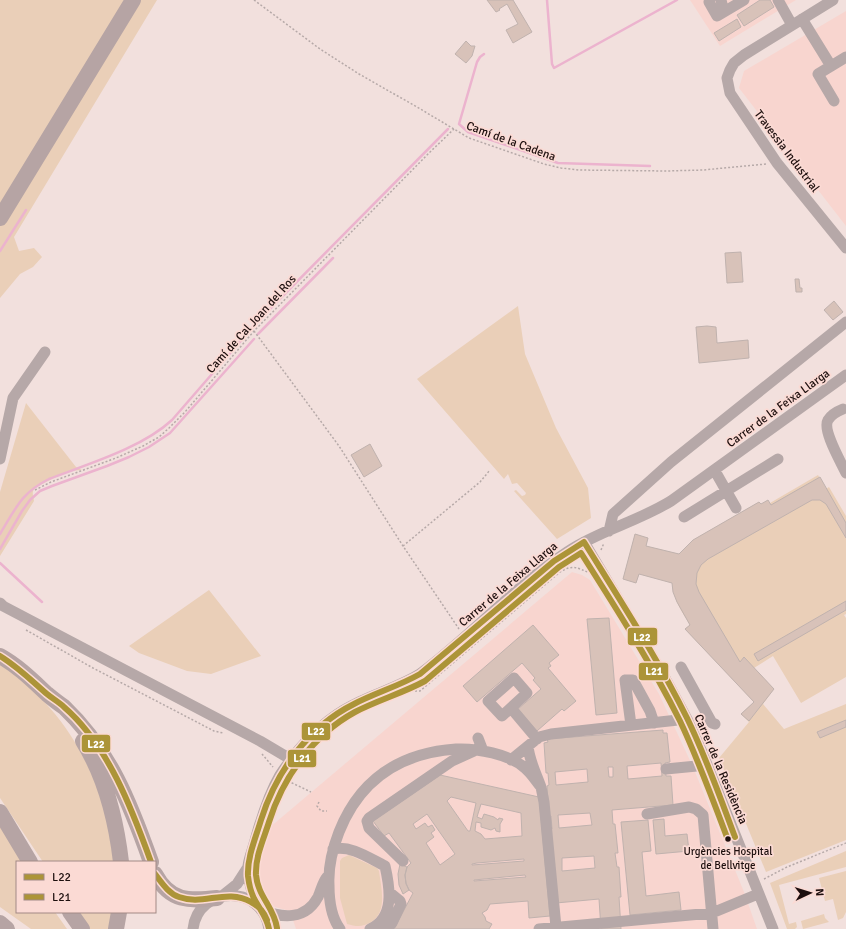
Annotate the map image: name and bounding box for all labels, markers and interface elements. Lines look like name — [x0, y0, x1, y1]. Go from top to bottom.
street label: Travessia Industrial — [751, 107, 823, 196]
street label: Camí de la Cadena — [464, 118, 558, 165]
street label: Camí de Cal Joan del Ros — [203, 272, 299, 377]
street label: Carrer de la Feixa Llarga — [724, 366, 833, 451]
street label: Carrer de la Feixa Llarga — [456, 539, 561, 630]
line badge: L22 — [627, 627, 658, 646]
text: L22 — [633, 631, 651, 644]
line badge: L21 — [638, 662, 669, 681]
text: L21 — [645, 665, 663, 678]
street label: Carrer de la Residència — [691, 712, 750, 826]
line badge: L22 — [301, 722, 331, 741]
text: L22 — [307, 725, 325, 738]
line badge: L22 — [81, 734, 111, 753]
text: L22 — [87, 738, 105, 751]
line badge: L21 — [287, 749, 317, 768]
text: L21 — [293, 752, 311, 765]
marker: Urgències Hospital de Bellvitge — [723, 834, 733, 844]
place label: Urgències Hospital de Bellvitge — [684, 845, 773, 872]
legend — [16, 861, 156, 913]
text: L22 — [52, 870, 71, 885]
north arrow — [790, 873, 830, 913]
text: N — [813, 888, 826, 897]
text: L21 — [52, 890, 71, 905]

